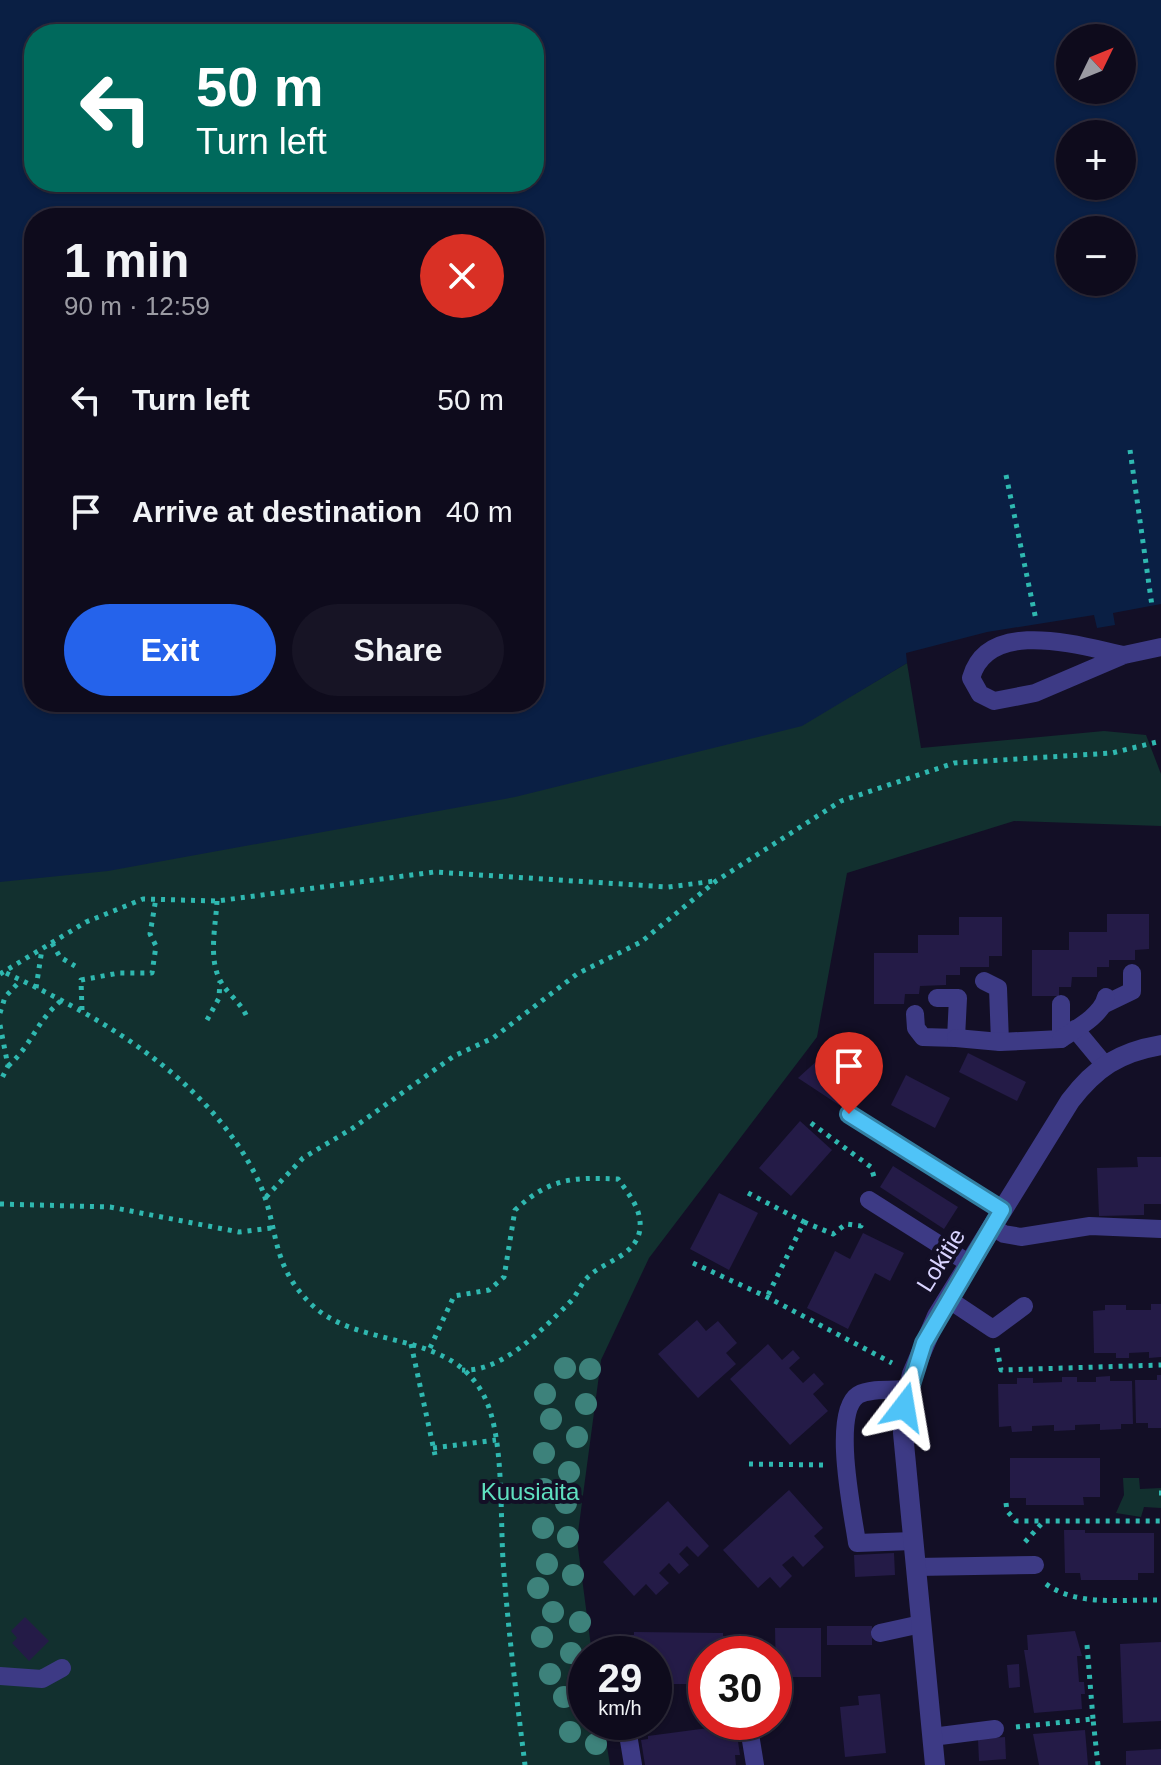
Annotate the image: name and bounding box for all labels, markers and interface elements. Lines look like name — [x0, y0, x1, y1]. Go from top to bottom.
north arrow — [1056, 24, 1136, 104]
map controls — [1056, 24, 1136, 296]
text: 50 m — [196, 55, 324, 118]
icon: left — [64, 56, 168, 160]
button: + — [1056, 120, 1136, 200]
text: Turn left — [196, 121, 327, 162]
button: − — [1056, 216, 1136, 296]
text: 1 min — [64, 234, 189, 287]
button: close — [420, 234, 504, 318]
text: 90 m · 12:59 — [64, 291, 210, 321]
icon: left — [64, 378, 108, 422]
text: Turn left — [132, 383, 250, 416]
text: 50 m — [437, 383, 504, 416]
icon: arrive — [64, 490, 108, 534]
text: Arrive at destination — [132, 495, 422, 528]
text: 40 m — [446, 495, 513, 528]
button: Exit — [64, 604, 276, 696]
button: Share — [292, 604, 504, 696]
pin — [815, 1032, 883, 1114]
icon: arrive — [827, 1044, 871, 1088]
street label: Lokitie — [911, 1223, 970, 1296]
position arrow — [862, 1365, 946, 1449]
park label: Kuusiaita — [481, 1478, 580, 1505]
speed limit sign: 30 — [688, 1636, 792, 1740]
text: 29 — [598, 1656, 642, 1700]
text: km/h — [598, 1697, 642, 1719]

